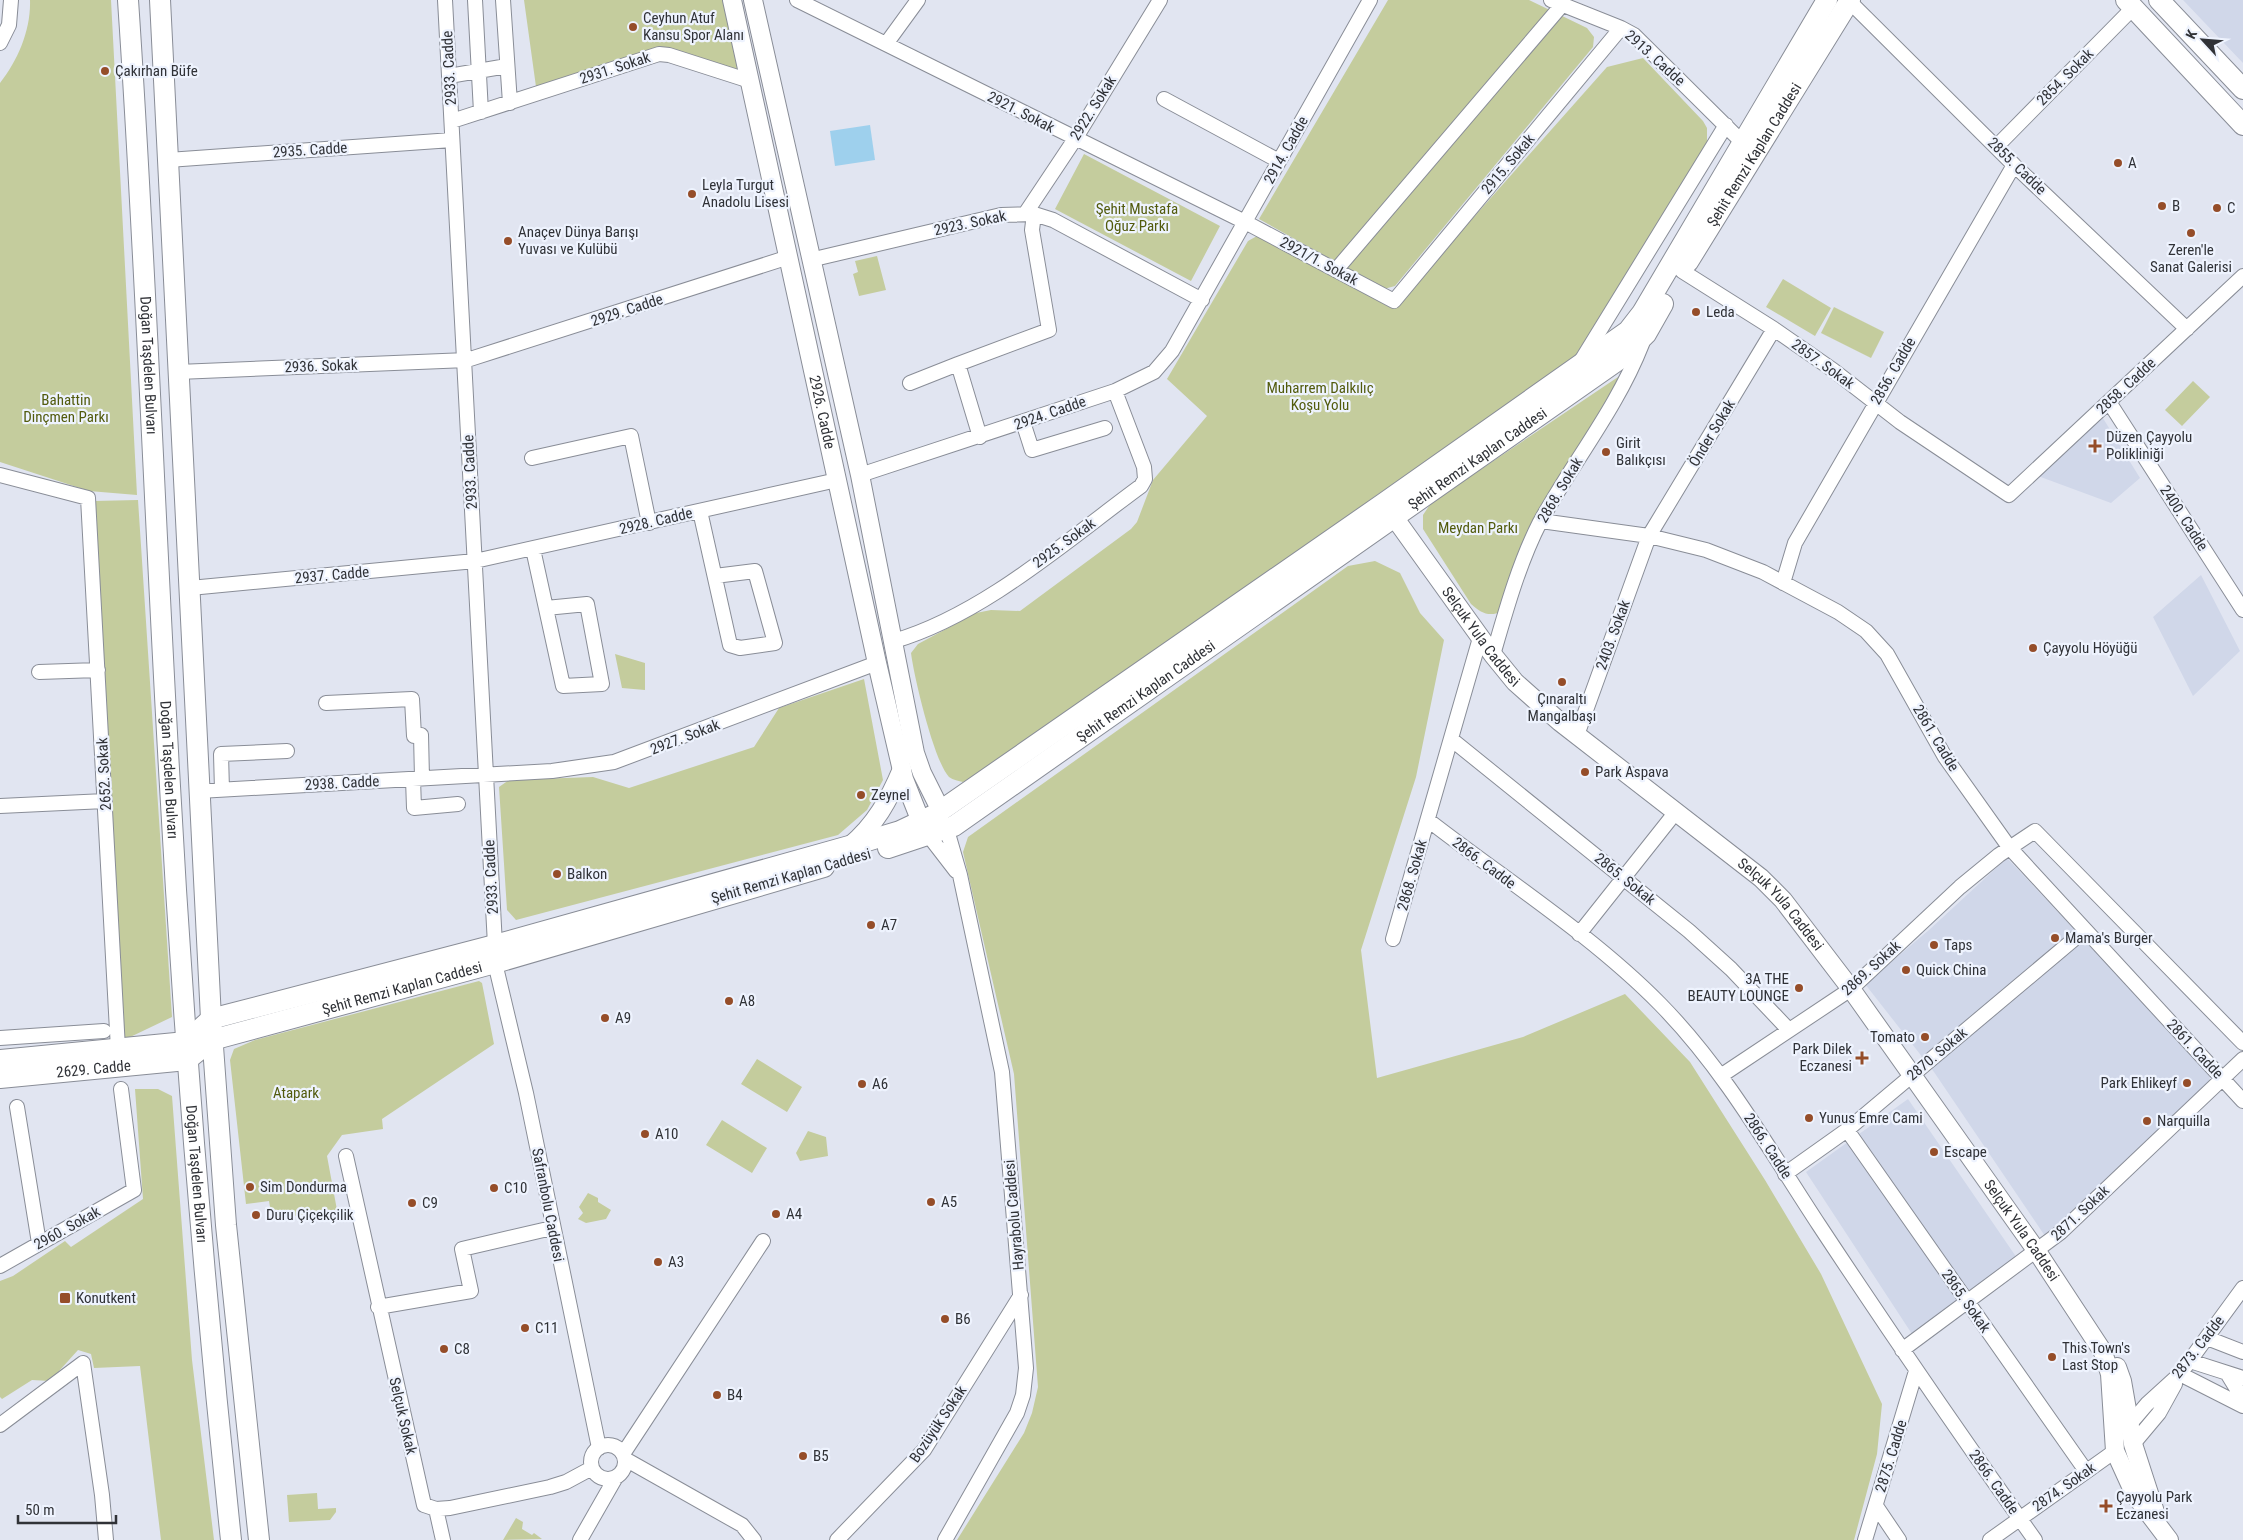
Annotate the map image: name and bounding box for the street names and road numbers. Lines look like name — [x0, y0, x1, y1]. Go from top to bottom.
street label: 2913. Cadde — [1621, 26, 1689, 90]
street label: 2933. Cadde — [438, 30, 460, 106]
street label: 2854. Sokak — [2033, 45, 2097, 109]
street label: 2931. Sokak — [577, 48, 653, 88]
street label: 2922. Sokak — [1066, 72, 1120, 144]
street label: Şehit Remzi Kaplan Caddesi — [1703, 80, 1805, 230]
street label: 2921. Sokak — [984, 87, 1058, 137]
street label: 2914. Cadde — [1260, 113, 1312, 187]
street label: 2915. Sokak — [1478, 130, 1539, 198]
street label: 2855. Cadde — [1984, 134, 2050, 198]
street label: 2935. Cadde — [272, 138, 348, 162]
street label: 2923. Sokak — [932, 207, 1008, 239]
street label: 2921/1. Sokak — [1277, 233, 1361, 289]
street label: 2929. Cadde — [589, 290, 665, 330]
street label: Doğan Taşdelen Bulvarı — [136, 296, 161, 435]
street label: 2856. Cadde — [1867, 334, 1919, 408]
street label: 2857. Sokak — [1788, 335, 1858, 393]
street label: 2858. Cadde — [2093, 354, 2159, 418]
street label: 2936. Sokak — [284, 356, 358, 376]
street label: 2926. Cadde — [805, 374, 839, 451]
street label: 2924. Cadde — [1012, 392, 1088, 434]
street label: Önder Sokak — [1685, 396, 1739, 470]
street label: Şehit Remzi Kaplan Caddesi — [1405, 404, 1550, 514]
street label: 2933. Cadde — [459, 434, 481, 510]
street label: 2868. Sokak — [1533, 454, 1587, 526]
street label: 2400. Cadde — [2156, 482, 2212, 554]
street label: 2928. Cadde — [618, 504, 694, 538]
street label: 2925. Sokak — [1029, 514, 1099, 572]
street label: 2937. Cadde — [294, 563, 370, 587]
street label: Selçuk Yula Caddesi — [1438, 583, 1523, 691]
street label: 2403. Sokak — [1592, 597, 1634, 672]
street label: Şehit Remzi Kaplan Caddesi — [1073, 637, 1219, 746]
street label: Doğan Taşdelen Bulvarı — [156, 700, 182, 840]
street label: 2861. Cadde — [1909, 701, 1963, 775]
street label: 2927. Sokak — [648, 715, 723, 758]
street label: 2652. Sokak — [93, 737, 115, 811]
street label: 2938. Cadde — [304, 772, 380, 794]
street label: 2866. Cadde — [1449, 833, 1519, 893]
street label: 2868. Sokak — [1393, 837, 1431, 913]
street label: 2933. Cadde — [480, 839, 502, 915]
street label: Şehit Remzi Kaplan Caddesi — [709, 845, 873, 907]
street label: 2865. Sokak — [1591, 849, 1659, 909]
street label: Selçuk Yula Caddesi — [1734, 854, 1827, 954]
street label: 2869. Sokak — [1838, 937, 1904, 999]
street label: Şehit Remzi Kaplan Caddesi — [320, 958, 484, 1019]
street label: 2861. Cadde — [2163, 1016, 2227, 1082]
street label: 2870. Sokak — [1903, 1023, 1971, 1084]
street label: 2629. Cadde — [56, 1056, 132, 1082]
street label: Doğan Taşdelen Bulvarı — [182, 1104, 211, 1244]
street label: 2866. Cadde — [1740, 1110, 1796, 1182]
street label: Safranbolu Caddesi — [528, 1147, 568, 1263]
street label: Hayrabolu Caddesi — [1000, 1159, 1028, 1271]
street label: Selçuk Yula Caddesi — [1980, 1176, 2063, 1285]
street label: 2871. Sokak — [2047, 1181, 2113, 1244]
street label: 2960. Sokak — [31, 1202, 104, 1254]
street label: 2865. Sokak — [1938, 1266, 1994, 1336]
street label: 2873. Cadde — [2168, 1312, 2228, 1382]
street label: Selçuk Sokak — [385, 1376, 421, 1457]
street label: Bozüyük Sokak — [906, 1382, 971, 1466]
street label: 2875. Cadde — [1871, 1418, 1911, 1494]
street label: 2866. Cadde — [1965, 1446, 2023, 1518]
street label: 2874. Sokak — [2029, 1459, 2099, 1515]

